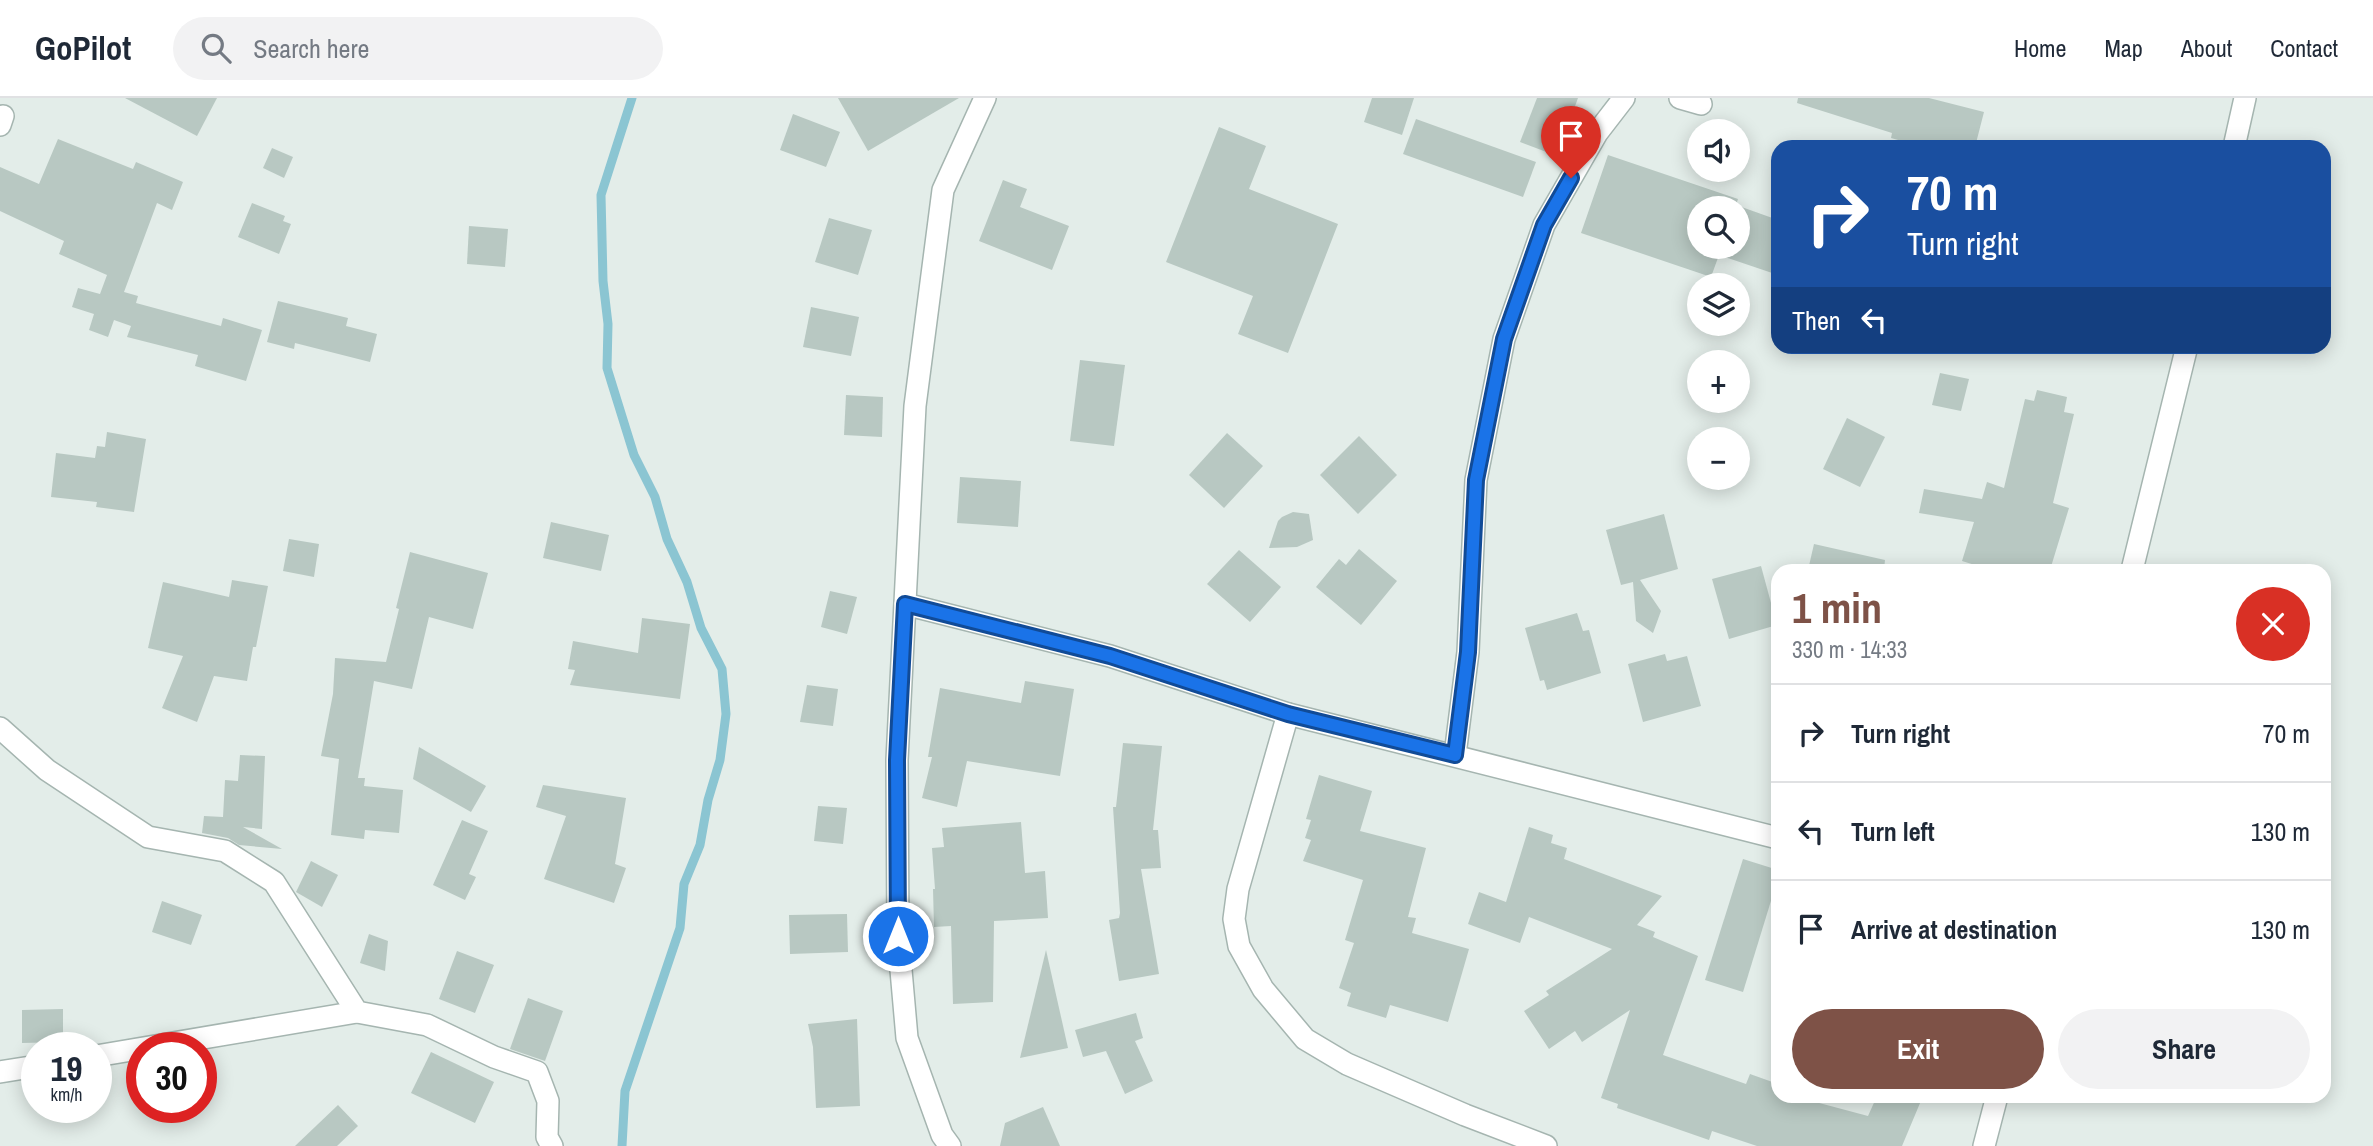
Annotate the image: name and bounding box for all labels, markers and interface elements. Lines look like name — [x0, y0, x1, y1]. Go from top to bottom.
search box — [173, 17, 663, 80]
text: GoPilot — [35, 26, 131, 70]
icon: search — [197, 29, 235, 67]
text: Search here — [253, 31, 369, 66]
text: Home — [2014, 32, 2066, 64]
text: Map — [2104, 32, 2143, 64]
text: About — [2181, 32, 2232, 64]
text: Contact — [2270, 32, 2338, 64]
pin — [1541, 106, 1601, 178]
icon: arrive — [1552, 117, 1590, 155]
map controls — [1687, 119, 1750, 490]
button: sound — [1687, 119, 1750, 182]
text: 70 m — [1907, 159, 1999, 225]
icon: right — [1792, 168, 1883, 259]
button: search — [1687, 196, 1750, 259]
text: Turn right — [1907, 222, 2019, 265]
button: layers — [1687, 273, 1750, 336]
icon: left — [1855, 301, 1893, 339]
text: Then — [1792, 303, 1841, 338]
button: + — [1687, 350, 1750, 413]
button: − — [1687, 427, 1750, 490]
text: 1 min — [1792, 580, 1882, 636]
button: close — [2236, 587, 2310, 661]
text: 330 m · 14:33 — [1792, 634, 1907, 665]
icon: right — [1792, 714, 1830, 752]
text: Turn right — [1851, 716, 1950, 751]
text: 70 m — [2263, 716, 2310, 751]
icon: left — [1792, 812, 1830, 850]
text: Turn left — [1851, 814, 1935, 849]
text: 130 m — [2251, 814, 2310, 849]
position arrow — [861, 899, 935, 973]
icon: arrive — [1792, 910, 1830, 948]
text: Arrive at destination — [1851, 912, 2057, 947]
text: 130 m — [2251, 912, 2310, 947]
button: Exit — [1792, 1009, 2044, 1089]
button: Share — [2058, 1009, 2310, 1089]
speed limit sign: 30 — [126, 1032, 217, 1123]
text: 19 — [51, 1045, 82, 1092]
text: km/h — [51, 1082, 83, 1107]

